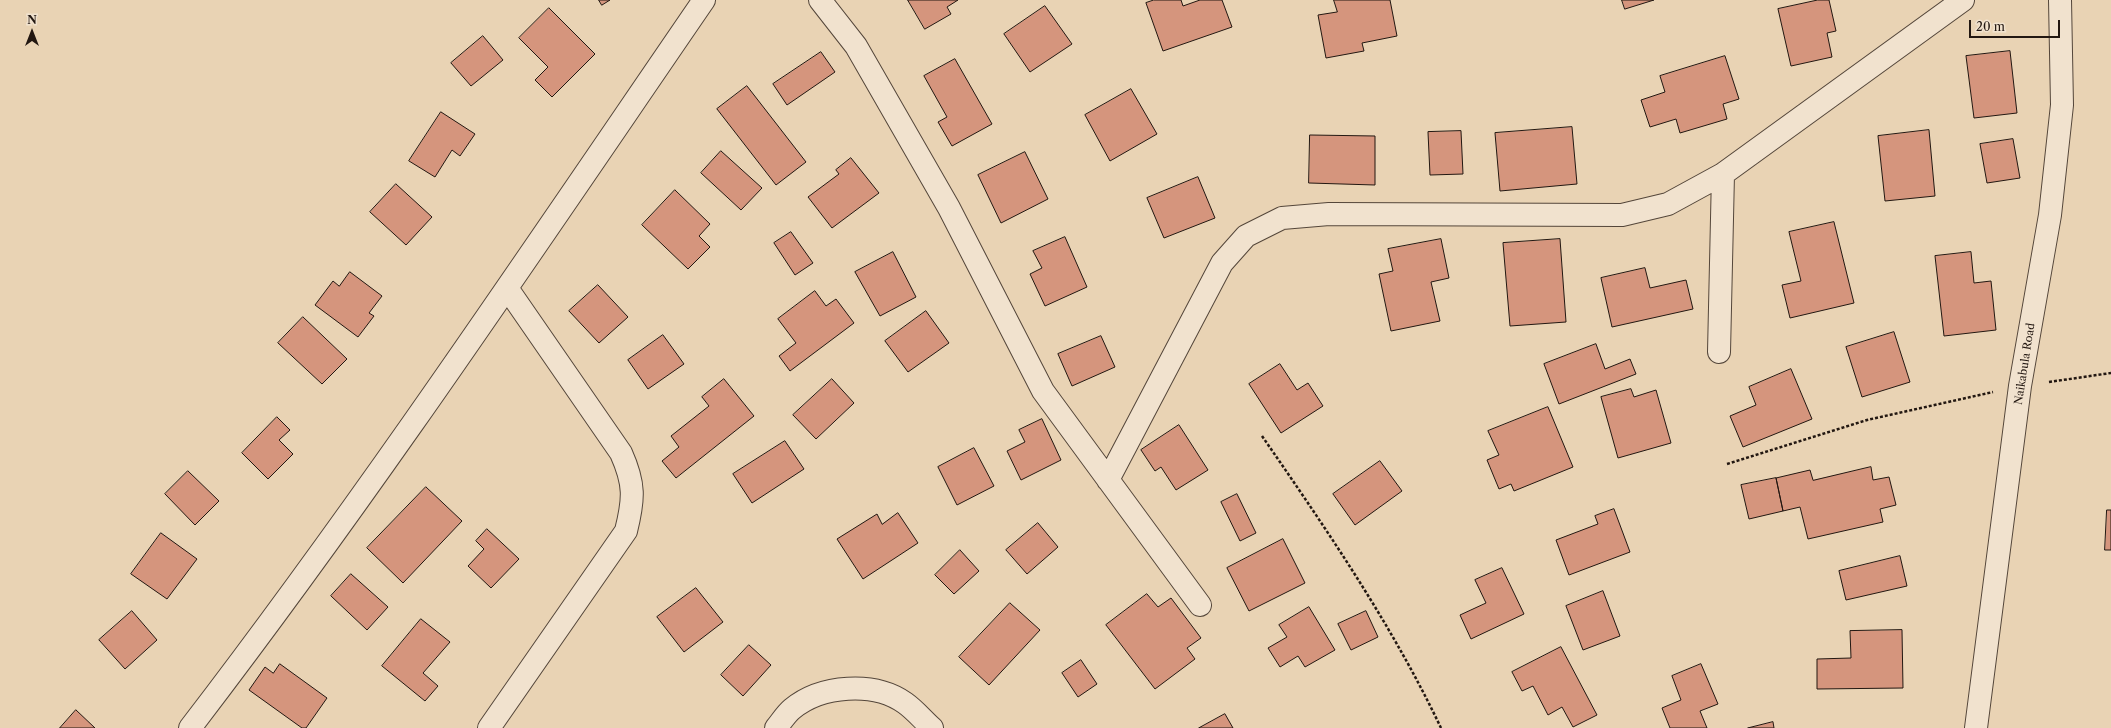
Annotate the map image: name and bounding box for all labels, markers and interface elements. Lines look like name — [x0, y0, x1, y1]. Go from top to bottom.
north arrow — [12, 12, 52, 52]
scale bar — [1971, 12, 2062, 38]
text: N — [27, 13, 37, 27]
text: 20 m — [1976, 19, 2005, 34]
street label: Naikabula Road — [2012, 322, 2038, 406]

